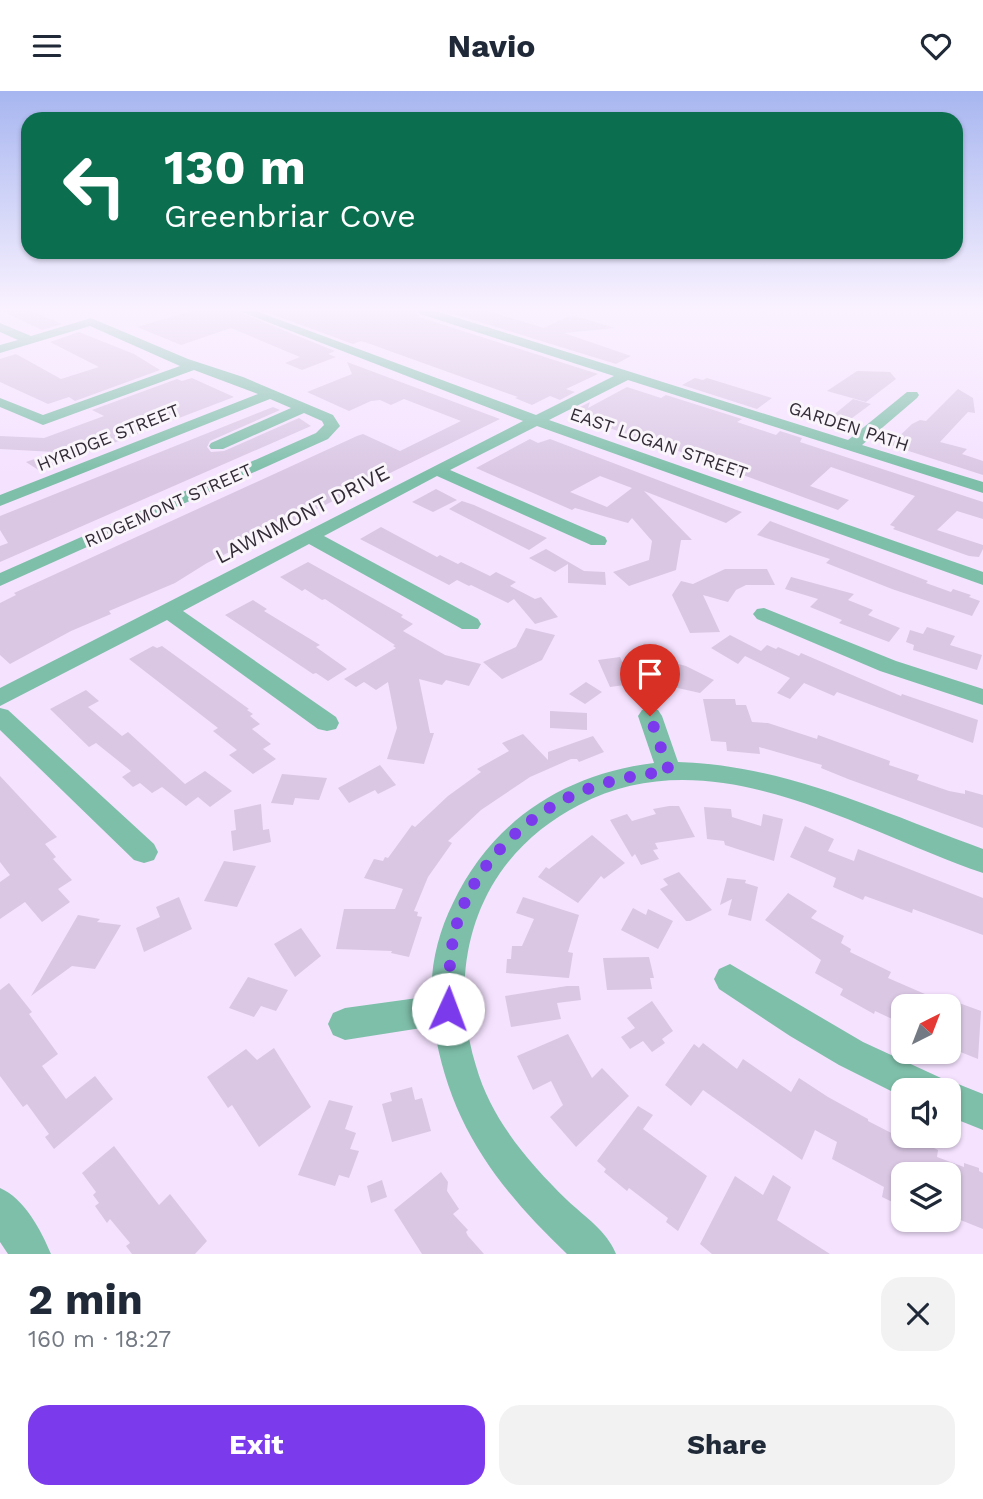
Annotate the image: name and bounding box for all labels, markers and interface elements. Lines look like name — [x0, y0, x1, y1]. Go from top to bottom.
icon: menu — [28, 27, 66, 65]
text: Navio — [448, 27, 535, 65]
icon: heart — [917, 27, 955, 65]
text: 130 m — [164, 138, 306, 196]
icon: left — [49, 140, 140, 231]
text: Greenbriar Cove — [164, 197, 416, 235]
street label: GARDEN PATH — [786, 397, 912, 455]
street label: HYRIDGE STREET — [34, 399, 182, 475]
street label: EAST LOGAN STREET — [567, 403, 751, 483]
street label: RIDGEMONT STREET — [81, 459, 255, 551]
street label: LAWNMONT DRIVE — [211, 459, 393, 569]
pin — [620, 644, 680, 716]
icon: arrive — [631, 655, 669, 693]
position arrow — [411, 972, 485, 1046]
north arrow — [891, 994, 961, 1064]
map controls — [891, 994, 961, 1232]
button: sound — [891, 1078, 961, 1148]
button: layers — [891, 1162, 961, 1232]
text: 2 min — [28, 1275, 143, 1324]
button: close — [881, 1277, 955, 1351]
text: 160 m · 18:27 — [28, 1326, 171, 1353]
button: Exit — [28, 1405, 485, 1485]
button: Share — [499, 1405, 955, 1485]

